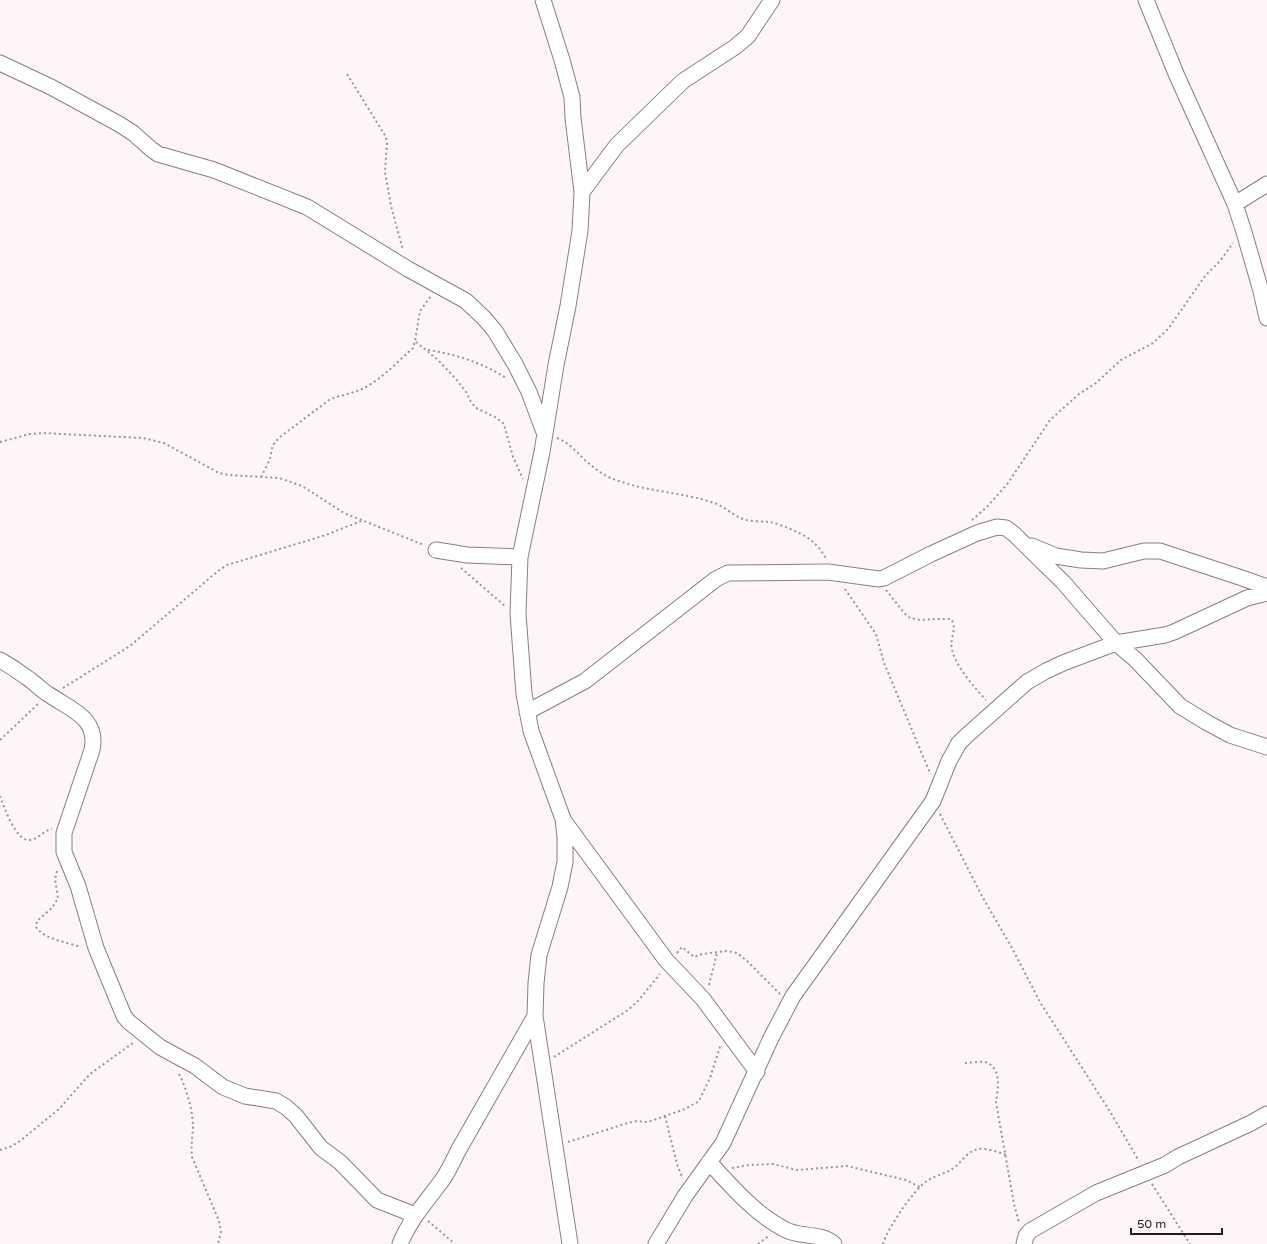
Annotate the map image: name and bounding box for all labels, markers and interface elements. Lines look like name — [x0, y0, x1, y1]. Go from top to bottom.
scale bar — [1131, 1210, 1222, 1236]
text: 50 m — [1137, 1217, 1166, 1231]

